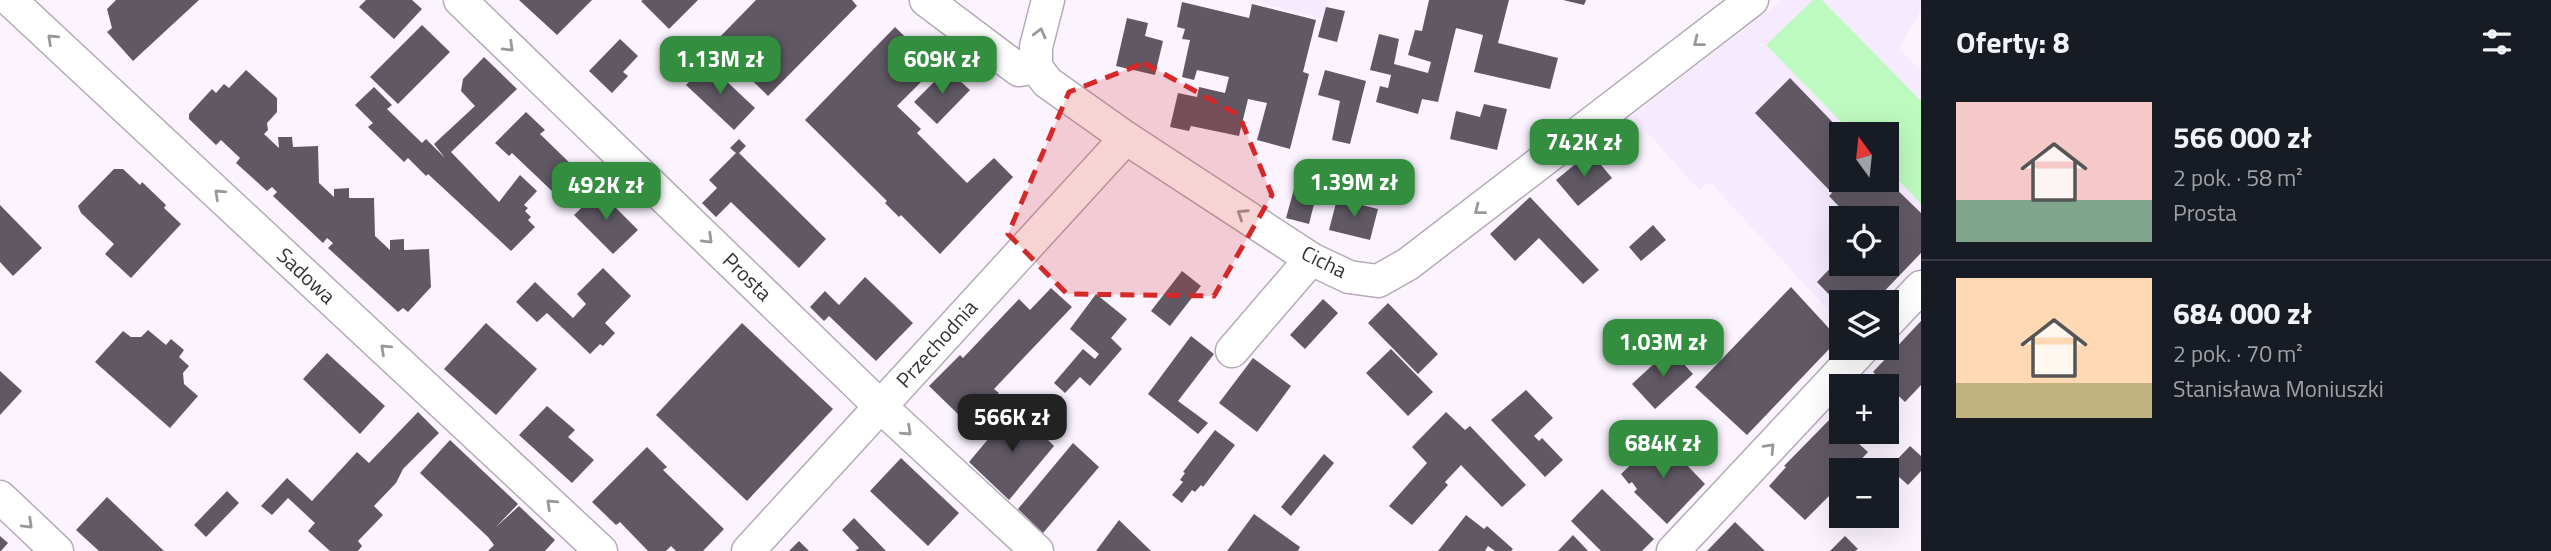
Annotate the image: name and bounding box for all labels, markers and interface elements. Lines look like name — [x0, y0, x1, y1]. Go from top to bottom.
text: Oferty: 8 — [1956, 19, 2070, 65]
icon: filters — [2478, 23, 2516, 61]
one-way arrow — [1032, 27, 1046, 39]
one-way arrow — [1693, 33, 1706, 46]
one-way arrow — [47, 35, 60, 47]
pin: 1.13M zł — [648, 36, 792, 96]
pin: 609K zł — [877, 36, 1007, 96]
one-way arrow — [500, 39, 513, 52]
text: 1.13M zł — [676, 41, 764, 76]
text: 609K zł — [904, 41, 980, 76]
text: 566 000 zł — [2173, 114, 2312, 160]
pin: 742K zł — [1519, 120, 1649, 179]
north arrow — [1829, 122, 1899, 192]
map controls — [1829, 122, 1899, 528]
text: 742K zł — [1546, 124, 1622, 159]
icon: home — [2012, 130, 2096, 214]
pin: 1.39M zł — [1282, 160, 1426, 219]
text: 2 pok. · 58 m² — [2173, 160, 2303, 195]
pin: 492K zł — [541, 162, 671, 222]
text: 1.39M zł — [1310, 164, 1398, 199]
text: 492K zł — [568, 167, 644, 202]
one-way arrow — [214, 190, 227, 202]
text: Prosta — [2173, 195, 2237, 230]
one-way arrow — [1474, 202, 1486, 214]
button: locate — [1829, 206, 1899, 276]
one-way arrow — [1237, 209, 1250, 222]
one-way arrow — [699, 231, 712, 244]
street label: Cicha — [1296, 236, 1353, 286]
street label: Sadowa — [270, 240, 344, 311]
street label: Prosta — [716, 245, 780, 308]
button: layers — [1829, 290, 1899, 360]
text: 684 000 zł — [2173, 290, 2312, 336]
street label: Przechodnia — [888, 292, 985, 394]
icon: home — [2012, 306, 2096, 390]
pin: 1.03M zł — [1591, 320, 1735, 379]
text: 1.03M zł — [1619, 324, 1707, 359]
text: 2 pok. · 70 m² — [2173, 336, 2303, 371]
one-way arrow — [380, 345, 393, 358]
text: Stanisława Moniuszki — [2173, 371, 2384, 406]
button: + — [1829, 374, 1899, 444]
pin: 566K zł — [947, 394, 1077, 454]
text: 566K zł — [974, 399, 1050, 434]
pin: 684K zł — [1598, 420, 1728, 480]
one-way arrow — [899, 423, 912, 435]
text: 684K zł — [1625, 425, 1701, 460]
one-way arrow — [1762, 443, 1775, 456]
button: − — [1829, 458, 1899, 528]
one-way arrow — [546, 500, 559, 513]
one-way arrow — [20, 515, 33, 528]

